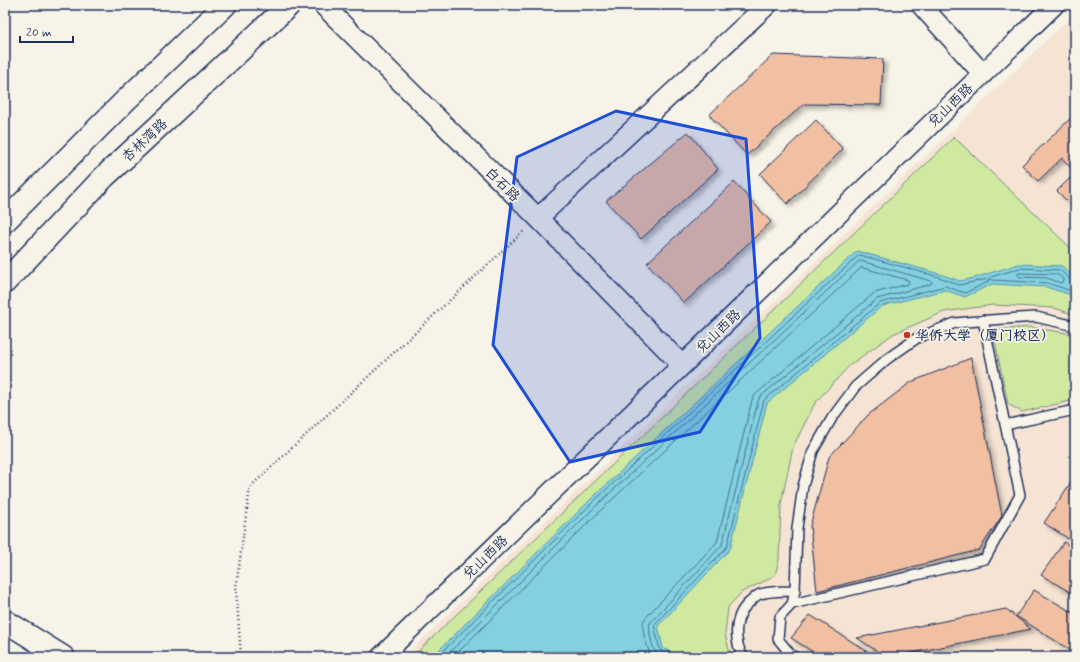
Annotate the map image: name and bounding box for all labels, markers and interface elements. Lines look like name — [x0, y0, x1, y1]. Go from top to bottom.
scale bar — [20, 18, 73, 44]
text: 20 m — [26, 25, 52, 41]
street label: 兑山西路 — [924, 80, 977, 132]
street label: 杏林湾路 — [118, 115, 171, 166]
street label: 白石路 — [481, 163, 524, 206]
street label: 兑山西路 — [692, 306, 745, 358]
place label: 华侨大学（厦门校区） — [915, 327, 1055, 345]
marker: 华侨大学（厦门校区） — [902, 330, 912, 340]
street label: 兑山西路 — [459, 532, 512, 584]

